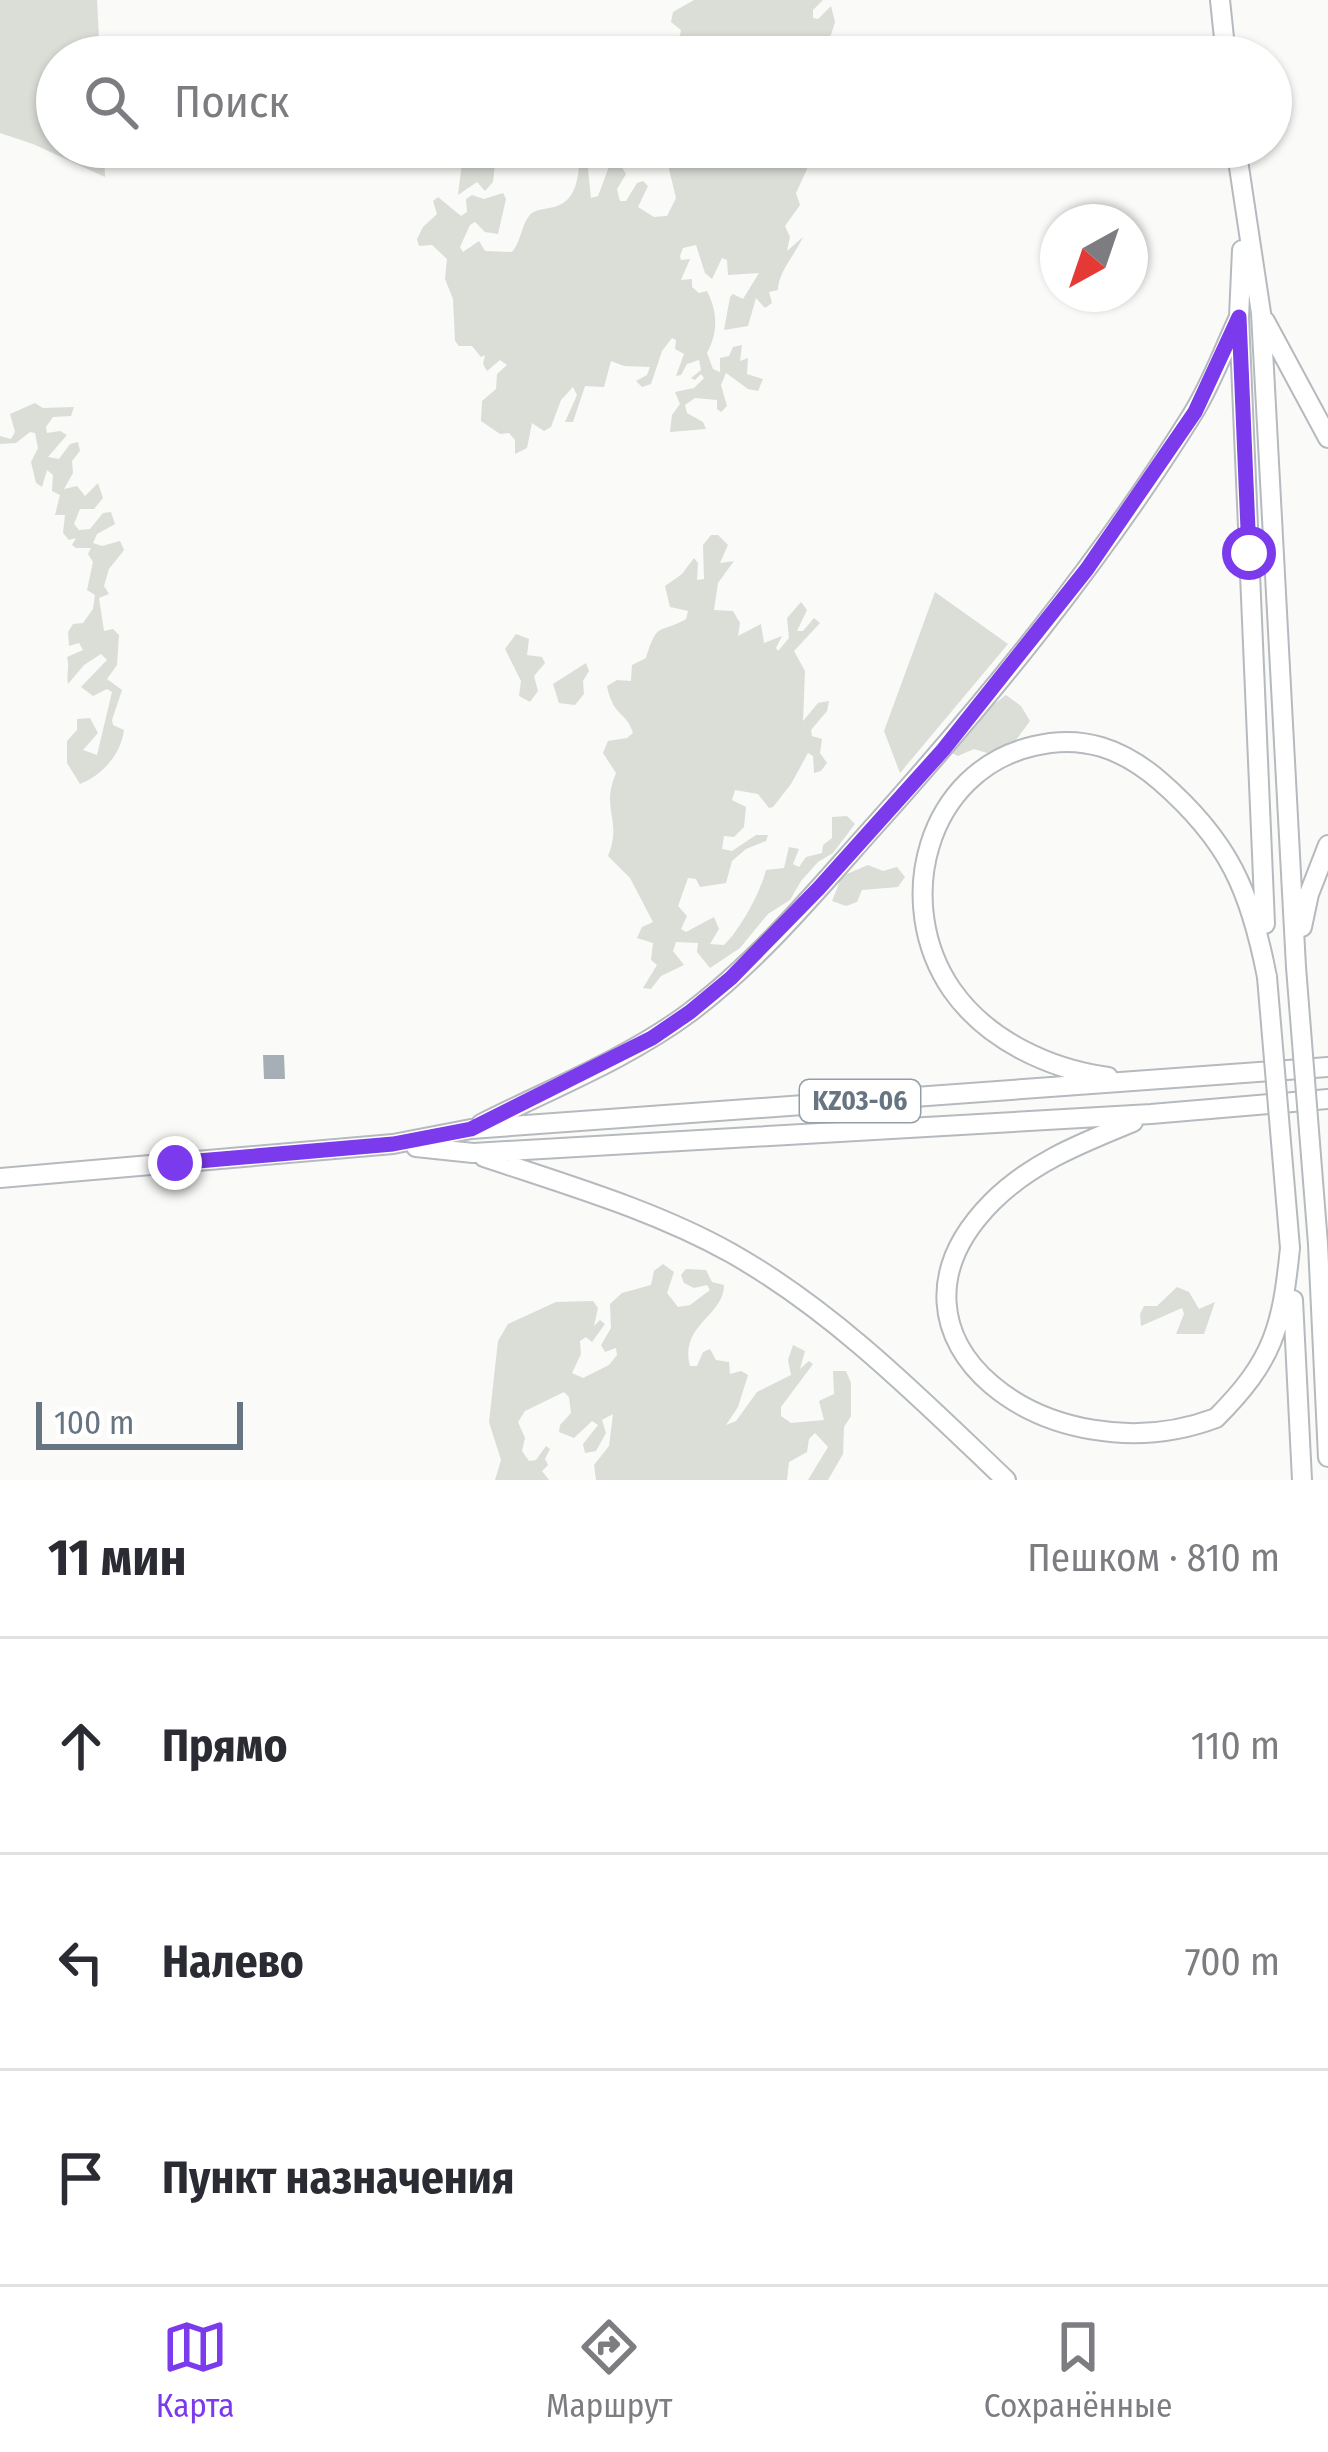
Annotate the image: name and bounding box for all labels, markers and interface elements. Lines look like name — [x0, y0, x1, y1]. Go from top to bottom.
search box — [36, 36, 1292, 168]
icon: search — [78, 69, 144, 135]
text: Поиск — [174, 75, 289, 129]
north arrow — [1040, 204, 1148, 312]
route start — [1222, 526, 1276, 580]
road number: KZ03-06 — [800, 1080, 920, 1122]
route end — [148, 1136, 202, 1190]
scale bar — [36, 1396, 243, 1449]
text: 100 m — [54, 1403, 134, 1443]
text: 11 мин — [48, 1527, 187, 1589]
text: Пешком · 810 m — [1027, 1535, 1280, 1581]
icon: ahead — [48, 1713, 114, 1779]
text: Прямо — [162, 1719, 287, 1773]
text: 110 m — [1191, 1723, 1280, 1769]
icon: left — [48, 1929, 114, 1995]
text: Налево — [162, 1935, 304, 1989]
text: 700 m — [1185, 1939, 1280, 1985]
icon: arrive — [48, 2145, 114, 2211]
text: Пункт назначения — [162, 2151, 515, 2205]
tab: Карта — [156, 2314, 235, 2426]
tab: Маршрут — [546, 2314, 672, 2426]
tab: Сохранённые — [984, 2314, 1172, 2426]

